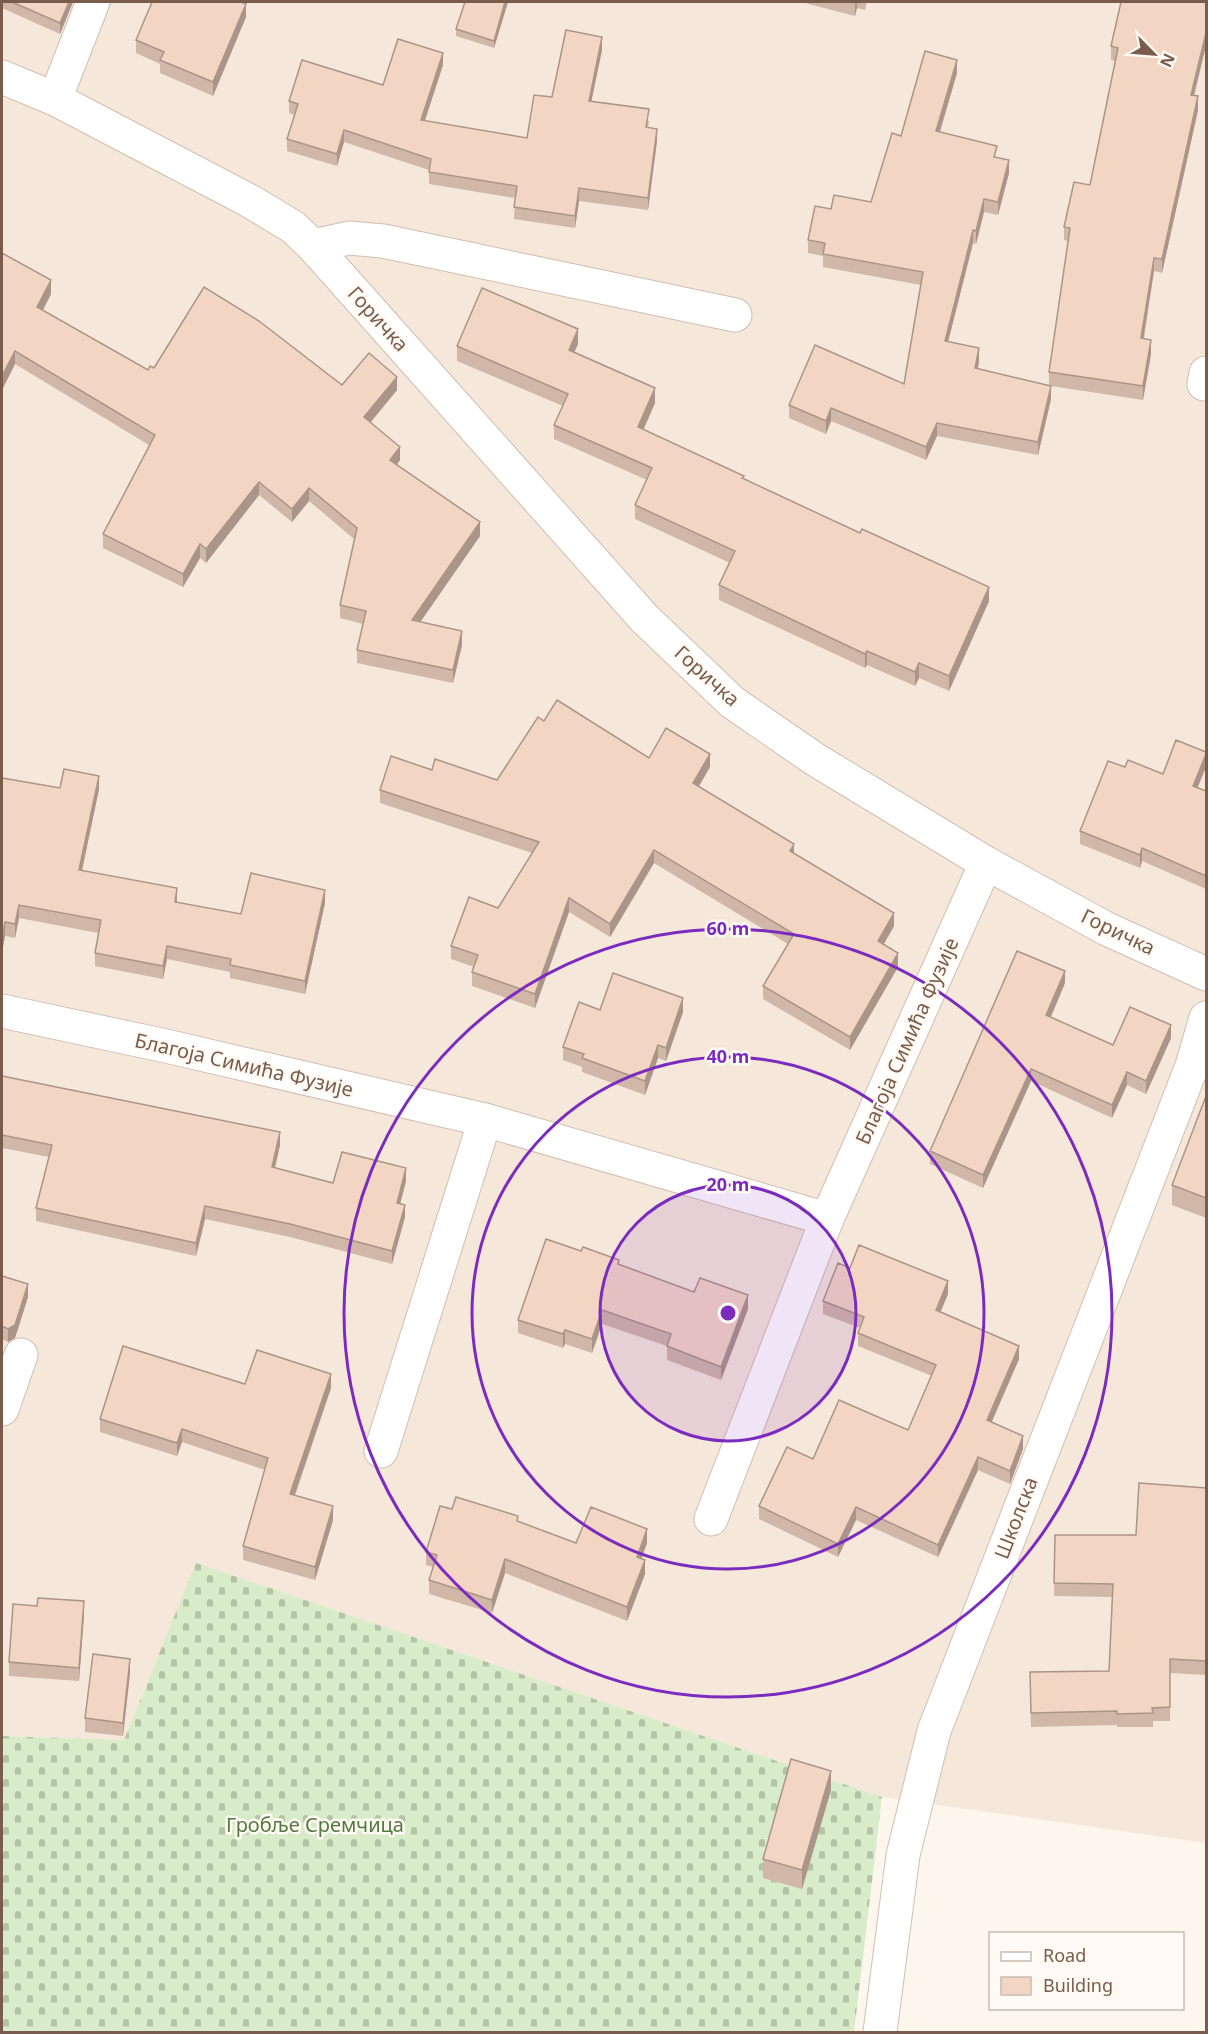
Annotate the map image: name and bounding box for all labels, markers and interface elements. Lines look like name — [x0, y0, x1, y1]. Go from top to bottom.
north arrow — [1124, 24, 1184, 84]
text: N — [1155, 50, 1180, 71]
street label: Горичка — [342, 280, 415, 357]
street label: Горичка — [669, 639, 746, 712]
street label: Горичка — [1077, 902, 1160, 961]
text: 60 m — [707, 916, 749, 940]
street label: Благоја Симића Фузије — [849, 933, 964, 1148]
street label: Благоја Симића Фузије — [132, 1026, 356, 1103]
text: 40 m — [707, 1044, 749, 1068]
text: 20 m — [707, 1172, 749, 1196]
centre of rings — [718, 1303, 738, 1323]
street label: Школска — [988, 1473, 1044, 1563]
park label: Гробље Сремчица — [226, 1811, 404, 1838]
legend — [989, 1932, 1184, 2010]
text: Road — [1043, 1943, 1086, 1967]
text: Building — [1043, 1973, 1113, 1997]

